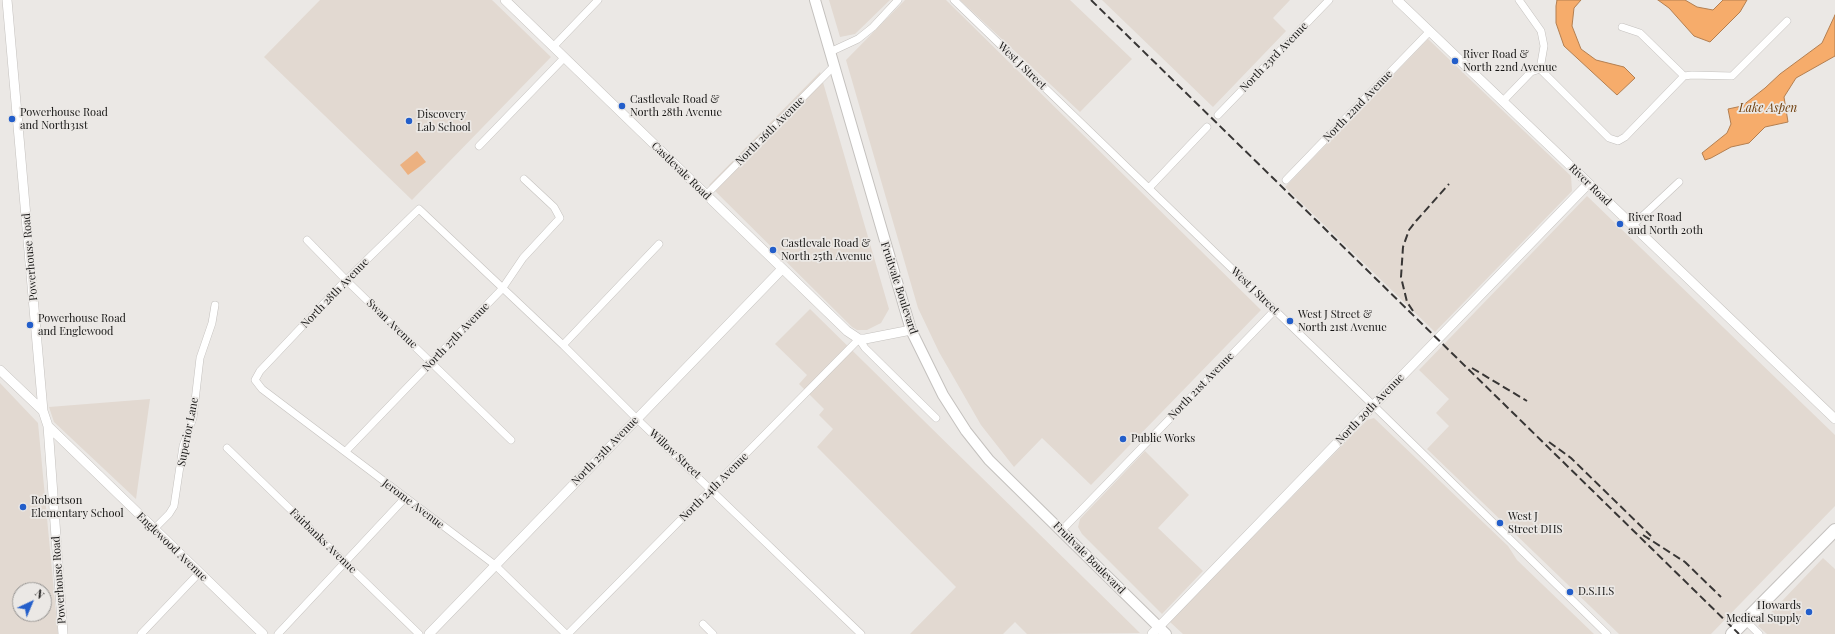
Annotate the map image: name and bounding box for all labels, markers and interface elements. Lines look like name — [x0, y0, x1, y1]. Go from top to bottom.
street label: North 23rd Avenue — [1237, 19, 1311, 95]
street label: West J Street — [995, 40, 1049, 92]
place label: River Road & North 22nd Avenue — [1463, 48, 1557, 74]
marker: River Road & North 22nd Avenue — [1450, 56, 1460, 66]
street label: North 22nd Avenue — [1321, 68, 1395, 144]
place label: Castlevale Road & North 28th Avenue — [630, 93, 722, 119]
street label: North 26th Avenue — [733, 94, 807, 168]
marker: Castlevale Road & North 28th Avenue — [617, 101, 627, 111]
water label: Lake Aspen — [1739, 101, 1797, 115]
place label: Powerhouse Road and North31st — [20, 106, 108, 132]
place label: Discovery Lab School — [417, 108, 471, 134]
marker: Powerhouse Road and North31st — [7, 114, 17, 124]
marker: Discovery Lab School — [404, 116, 414, 126]
street label: Castlevale Road — [649, 139, 713, 203]
street label: River Road — [1566, 162, 1614, 208]
place label: River Road and North 20th — [1628, 211, 1703, 237]
street label: Powerhouse Road — [20, 213, 40, 301]
marker: River Road and North 20th — [1615, 219, 1625, 229]
place label: Castlevale Road & North 25th Avenue — [781, 237, 872, 263]
street label: Fruitvale Boulevard — [878, 240, 920, 336]
marker: Castlevale Road & North 25th Avenue — [768, 245, 778, 255]
street label: North 28th Avenue — [298, 255, 372, 331]
street label: West J Street — [1228, 265, 1282, 317]
street label: Swan Avenue — [364, 297, 420, 351]
street label: North 27th Avenue — [420, 300, 492, 374]
place label: West J Street & North 21st Avenue — [1298, 308, 1387, 334]
place label: Powerhouse Road and Englewood — [38, 312, 126, 338]
marker: West J Street & North 21st Avenue — [1285, 316, 1295, 326]
marker: Powerhouse Road and Englewood — [25, 320, 35, 330]
street label: North 21st Avenue — [1165, 349, 1237, 423]
street label: North 20th Avenue — [1333, 371, 1407, 447]
street label: Superior Lane — [175, 396, 201, 468]
street label: North 25th Avenue — [569, 414, 641, 488]
street label: Willow Street — [646, 427, 704, 481]
place label: Public Works — [1131, 432, 1195, 446]
marker: Public Works — [1118, 434, 1128, 444]
street label: North 24th Avenue — [677, 450, 751, 524]
street label: Jerome Avenue — [379, 476, 447, 532]
place label: Robertson Elementary School — [31, 494, 124, 520]
marker: Robertson Elementary School — [18, 502, 28, 512]
street label: Fairbanks Avenue — [287, 506, 359, 576]
street label: Englewood Avenue — [134, 510, 210, 584]
place label: West J Street DHS — [1508, 510, 1562, 536]
marker: West J Street DHS — [1495, 518, 1505, 528]
street label: Fruitvale Boulevard — [1050, 519, 1128, 597]
street label: Powerhouse Road — [49, 536, 69, 624]
north arrow — [12, 582, 52, 622]
place label: D.S.H.S — [1578, 585, 1614, 599]
text: N — [32, 586, 48, 602]
marker: D.S.H.S — [1565, 587, 1575, 597]
place label: Howards Medical Supply — [1726, 599, 1801, 625]
marker: Howards Medical Supply — [1804, 607, 1814, 617]

